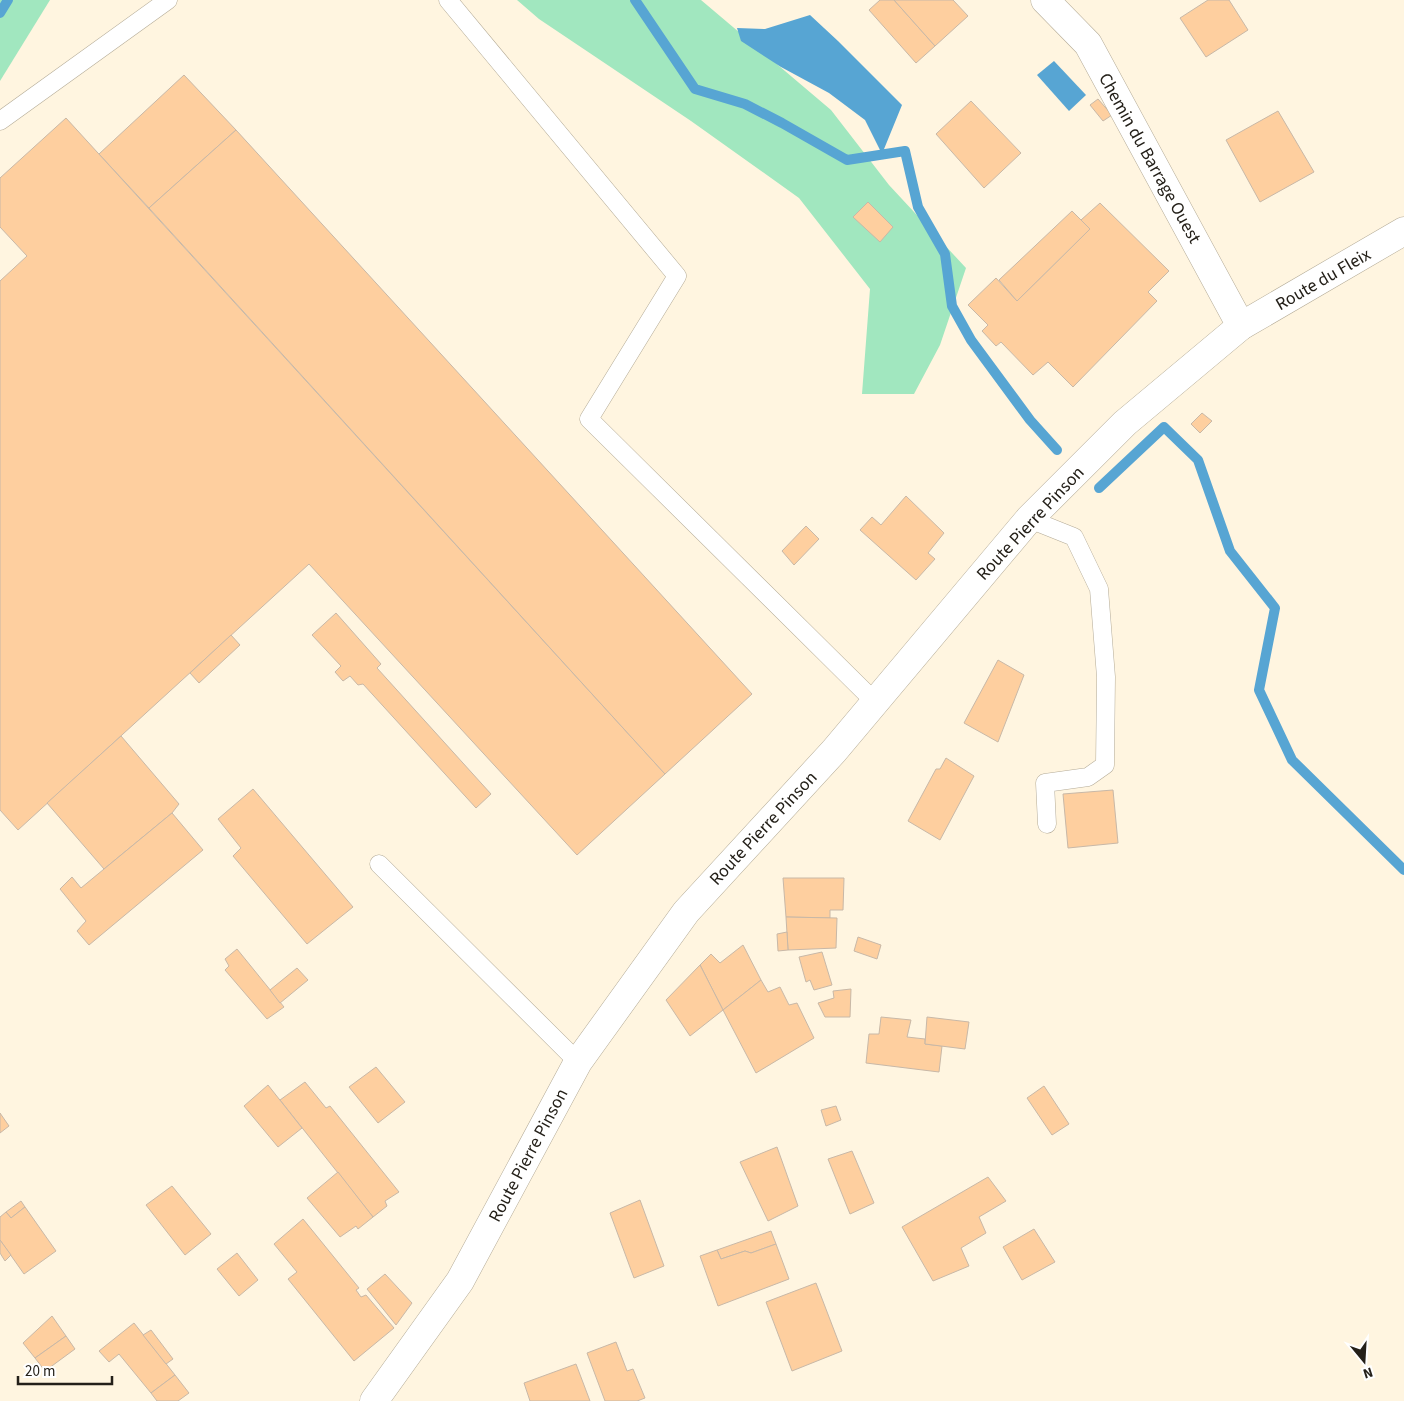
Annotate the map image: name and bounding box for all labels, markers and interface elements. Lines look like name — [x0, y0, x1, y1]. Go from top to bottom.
street label: Chemin du Barrage Ouest — [1092, 69, 1207, 248]
street label: Route du Fleix — [1271, 242, 1376, 317]
street label: Route Pierre Pinson — [971, 461, 1090, 586]
street label: Route Pierre Pinson — [704, 766, 823, 891]
street label: Route Pierre Pinson — [483, 1084, 574, 1226]
north arrow — [1339, 1336, 1389, 1386]
scale bar — [18, 1354, 111, 1386]
text: 20 m — [25, 1361, 55, 1382]
text: N — [1360, 1361, 1375, 1383]

